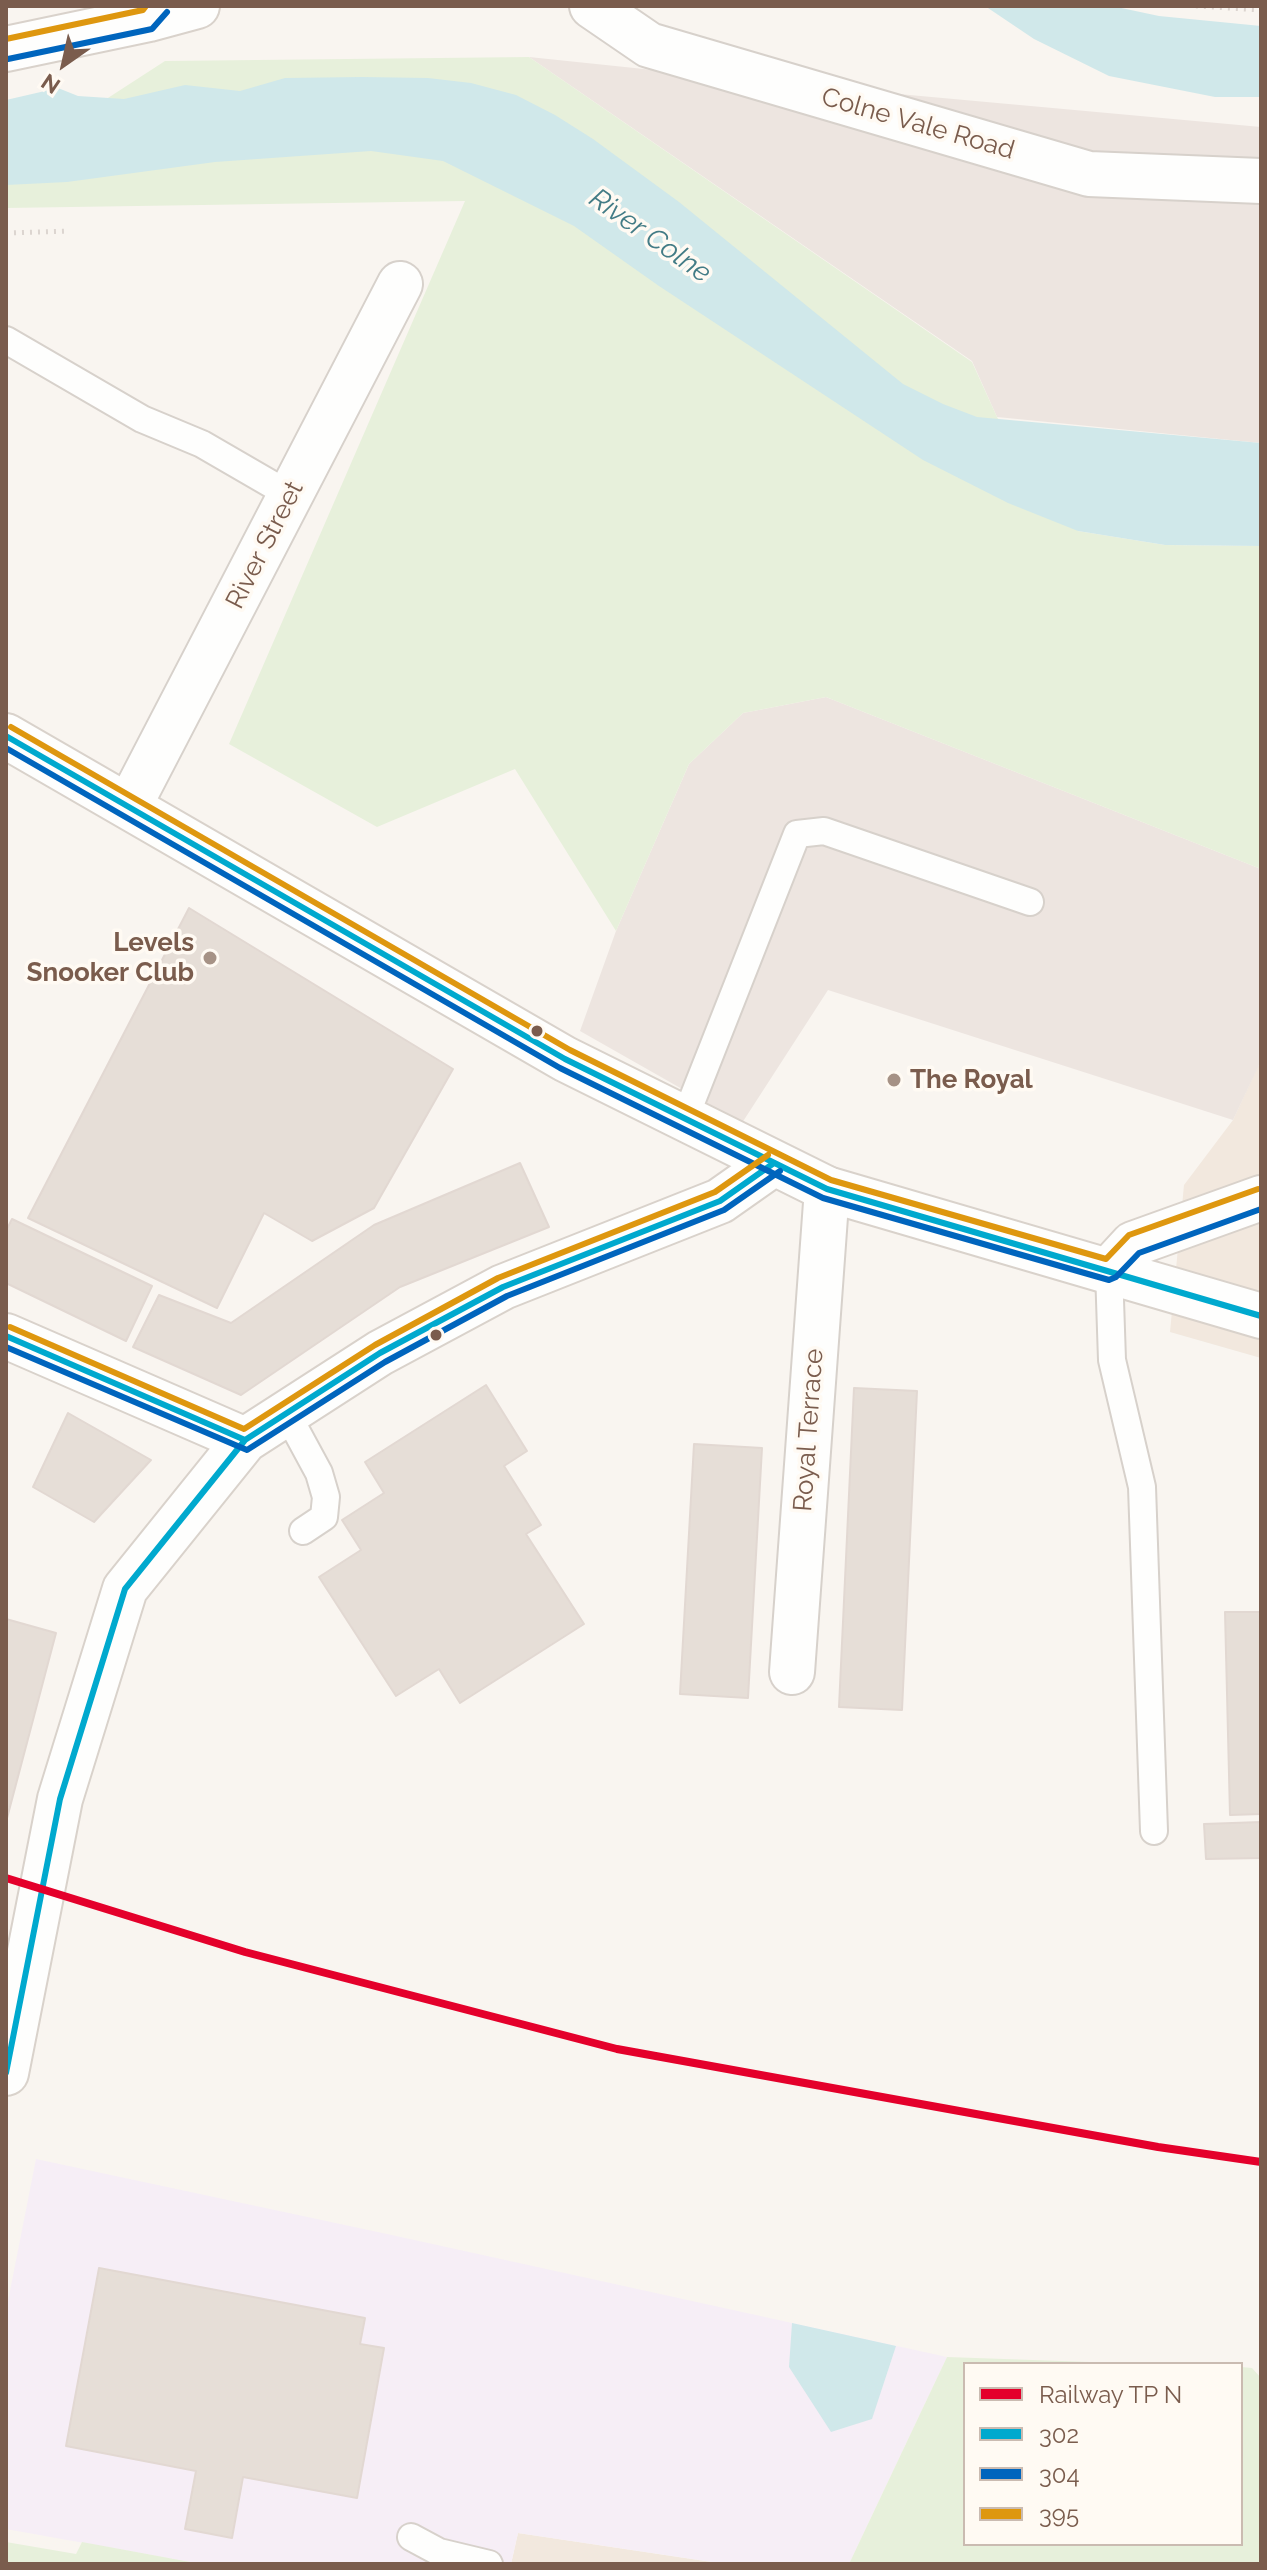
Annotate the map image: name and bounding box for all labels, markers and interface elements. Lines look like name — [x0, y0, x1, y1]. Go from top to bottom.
north arrow — [24, 24, 104, 104]
text: N — [36, 68, 65, 99]
street label: Colne Vale Road — [818, 82, 1018, 166]
water label: River Colne — [583, 182, 717, 290]
street label: River Street — [220, 476, 310, 614]
place label: Levels Snooker Club — [27, 927, 194, 988]
marker: Levels Snooker Club — [201, 949, 219, 967]
unlabelled marker — [529, 1023, 545, 1039]
place label: The Royal — [910, 1064, 1033, 1096]
marker: The Royal — [885, 1071, 903, 1089]
unlabelled marker — [428, 1327, 444, 1343]
street label: Royal Terrace — [788, 1348, 830, 1512]
legend — [963, 2362, 1243, 2546]
text: Railway TP N — [1039, 2380, 1182, 2409]
text: 302 — [1039, 2420, 1079, 2449]
text: 304 — [1039, 2460, 1080, 2489]
text: 395 — [1039, 2500, 1079, 2529]

